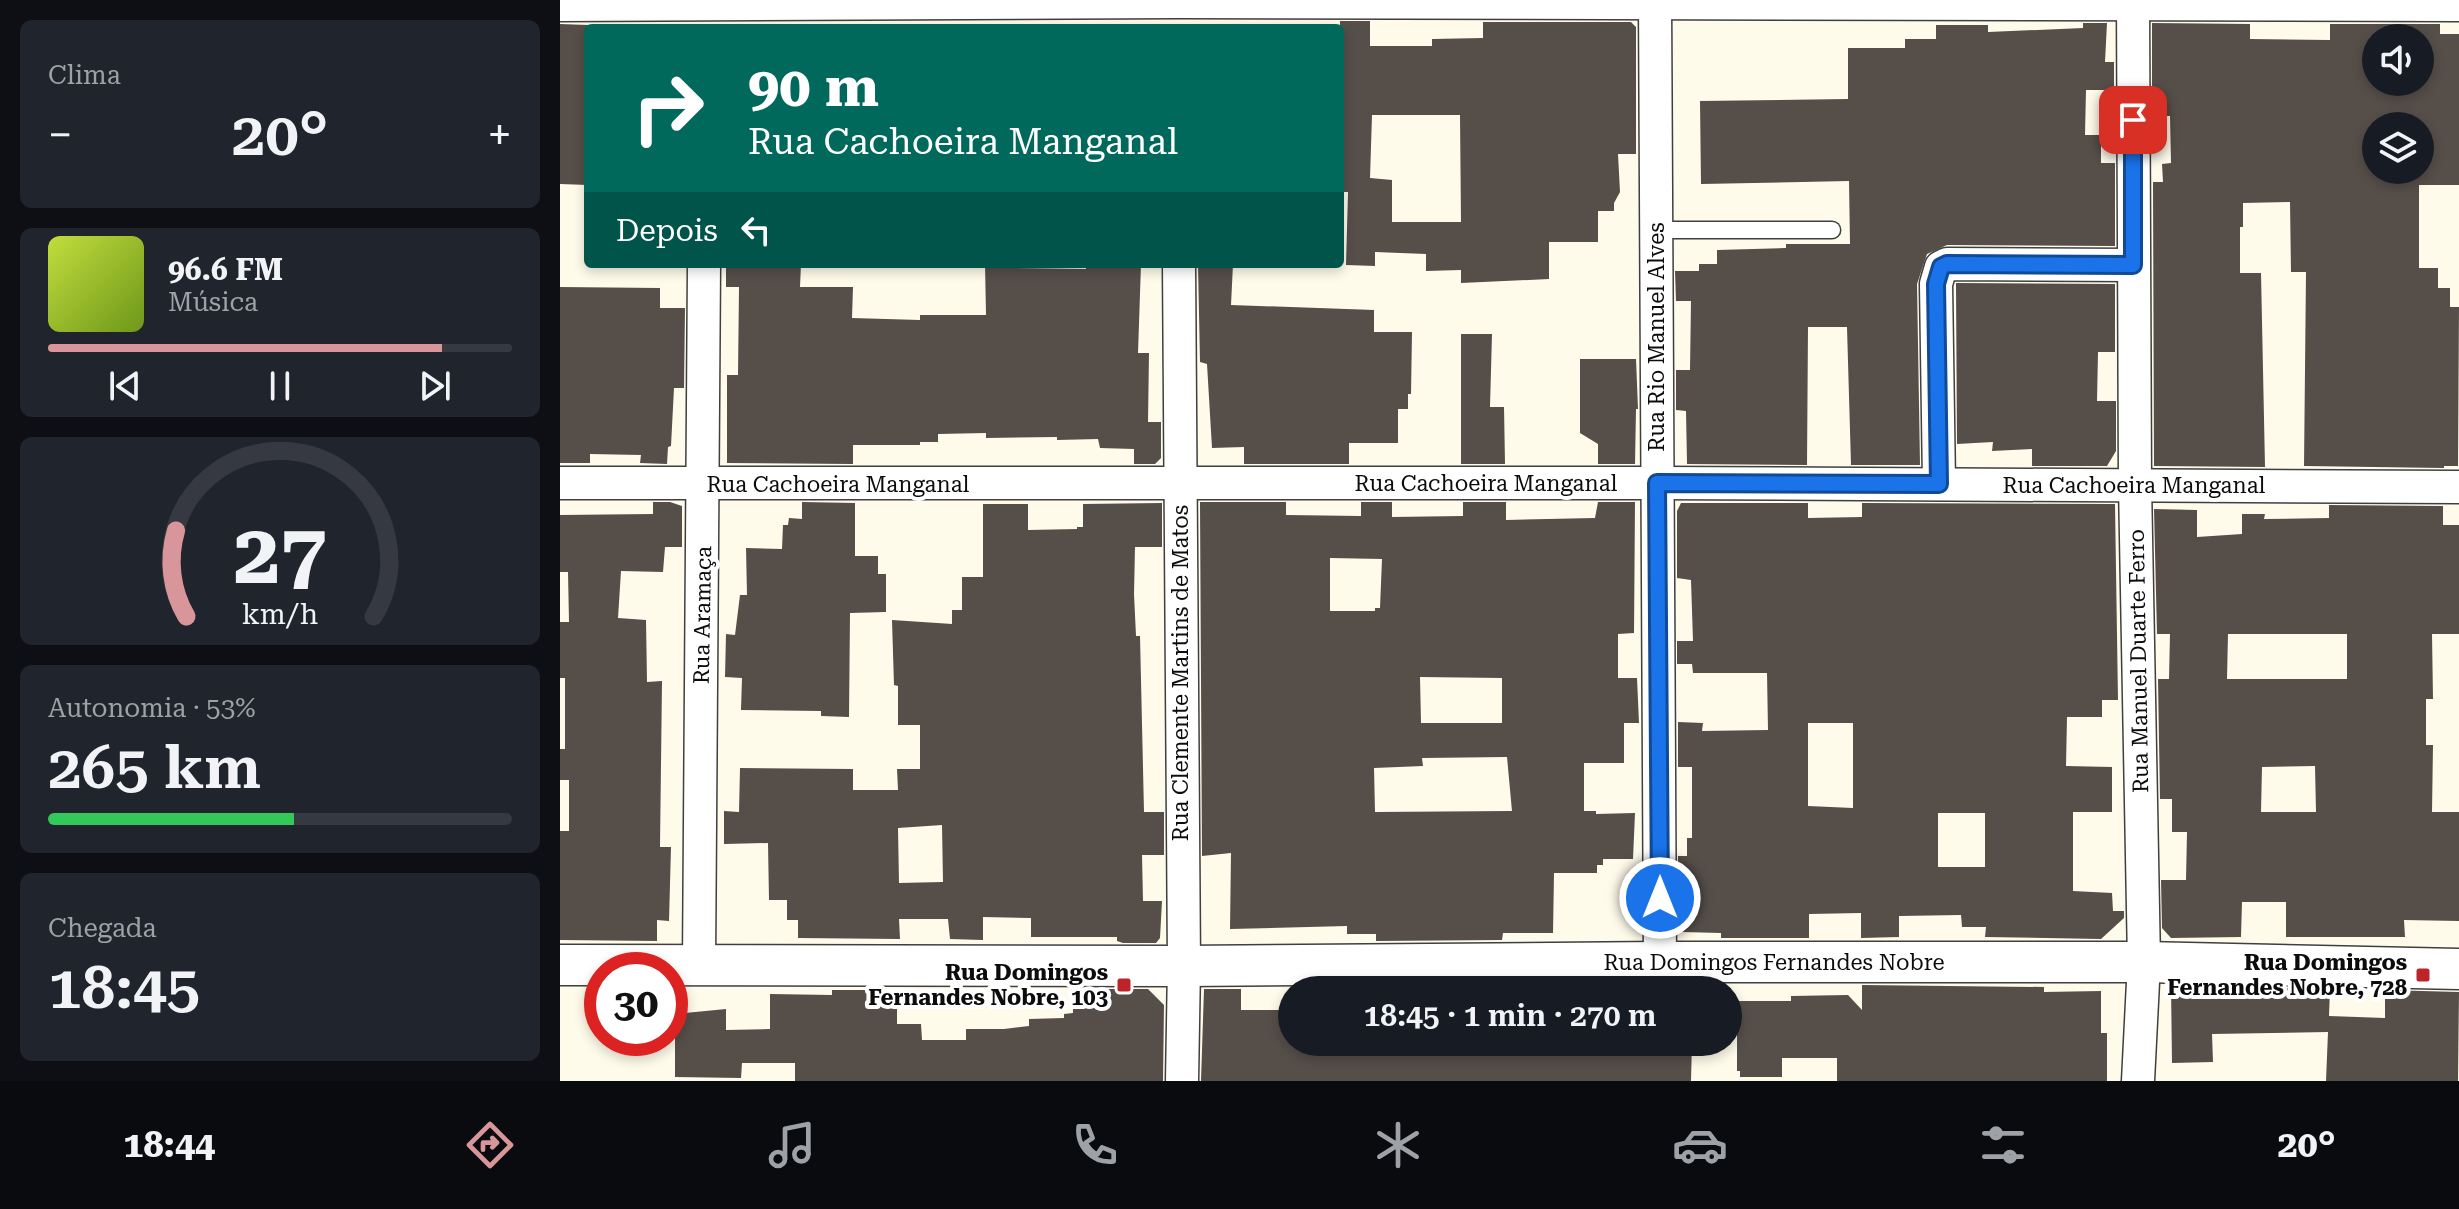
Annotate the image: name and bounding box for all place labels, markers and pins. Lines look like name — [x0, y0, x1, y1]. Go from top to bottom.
pin — [2099, 86, 2167, 154]
place label: Rua Domingos Fernandes Nobre, 728 — [2167, 950, 2407, 1000]
place label: Rua Domingos Fernandes Nobre, 103 — [868, 960, 1108, 1010]
marker: Rua Domingos Fernandes Nobre, 728 — [2414, 966, 2432, 984]
marker: Rua Domingos Fernandes Nobre, 103 — [1115, 976, 1133, 994]

